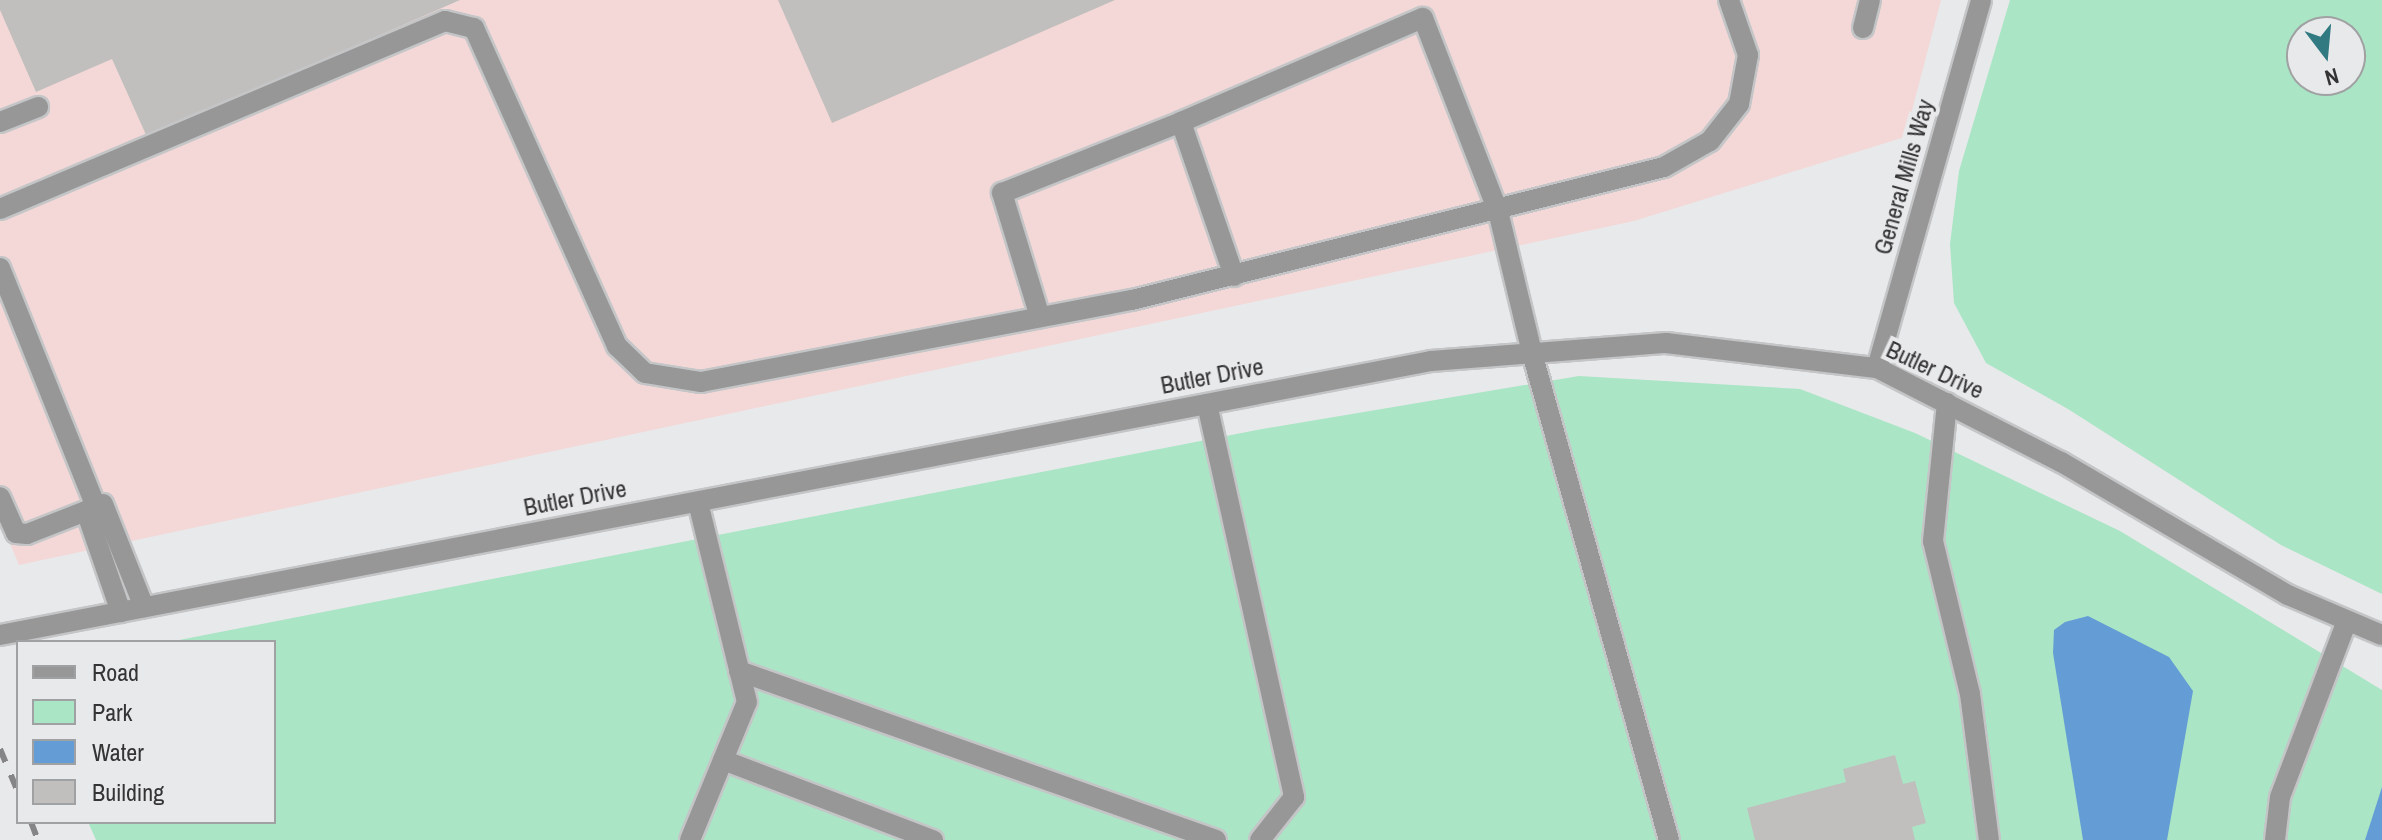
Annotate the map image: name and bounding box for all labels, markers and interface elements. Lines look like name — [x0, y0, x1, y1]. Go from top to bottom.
north arrow — [2286, 16, 2366, 96]
text: N — [2322, 61, 2342, 93]
street label: General Mills Way — [1868, 96, 1940, 258]
street label: Butler Drive — [1882, 335, 1988, 405]
street label: Butler Drive — [1158, 352, 1266, 400]
street label: Butler Drive — [521, 474, 629, 522]
legend — [16, 640, 276, 824]
text: Road — [92, 656, 139, 688]
text: Park — [92, 696, 132, 728]
text: Water — [92, 736, 144, 768]
text: Building — [92, 776, 164, 808]

